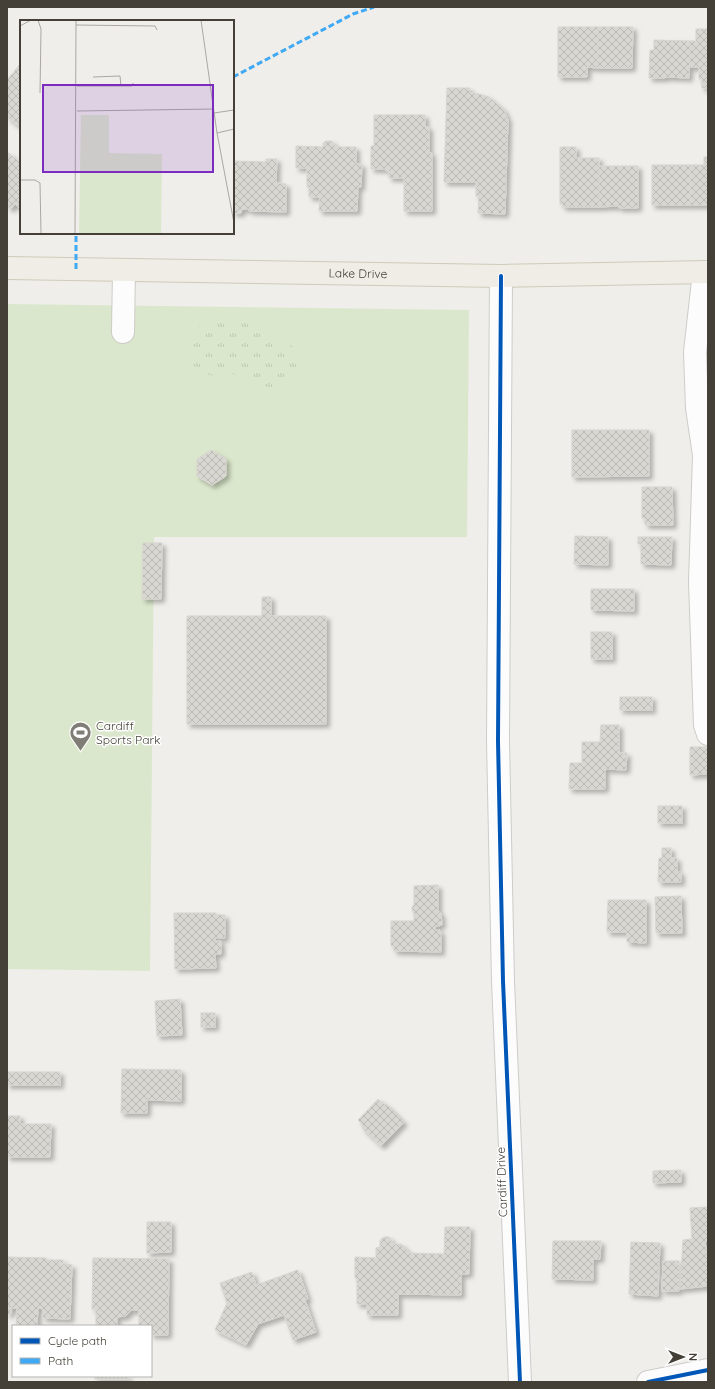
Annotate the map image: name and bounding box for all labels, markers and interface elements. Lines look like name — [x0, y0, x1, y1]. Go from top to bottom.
inset map — [20, 20, 234, 234]
street label: Lake Drive — [328, 265, 388, 281]
place label: Cardiff Sports Park — [96, 718, 161, 747]
sports icon: Cardiff Sports Park — [67, 720, 93, 753]
street label: Cardiff Drive — [493, 1147, 510, 1217]
legend — [12, 1325, 152, 1377]
text: Cycle path — [48, 1333, 107, 1348]
north arrow — [663, 1337, 703, 1377]
text: Path — [48, 1353, 73, 1368]
text: N — [686, 1353, 700, 1361]

